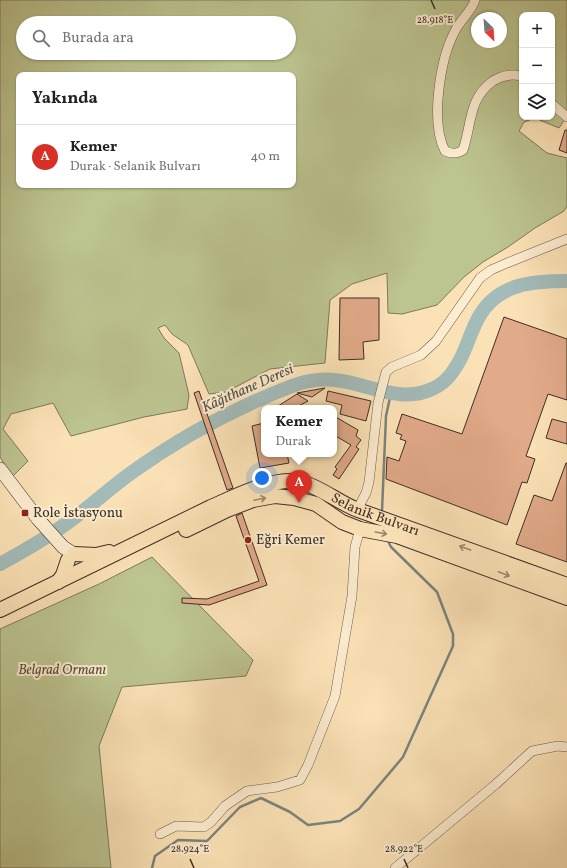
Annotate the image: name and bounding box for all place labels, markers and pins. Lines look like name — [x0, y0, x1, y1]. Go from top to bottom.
pin: A — [286, 470, 312, 503]
place label: Role İstasyonu — [33, 504, 123, 523]
marker: Role İstasyonu — [20, 508, 30, 518]
place label: Eğri Kemer — [256, 531, 325, 550]
marker: Eğri Kemer — [243, 535, 253, 545]

